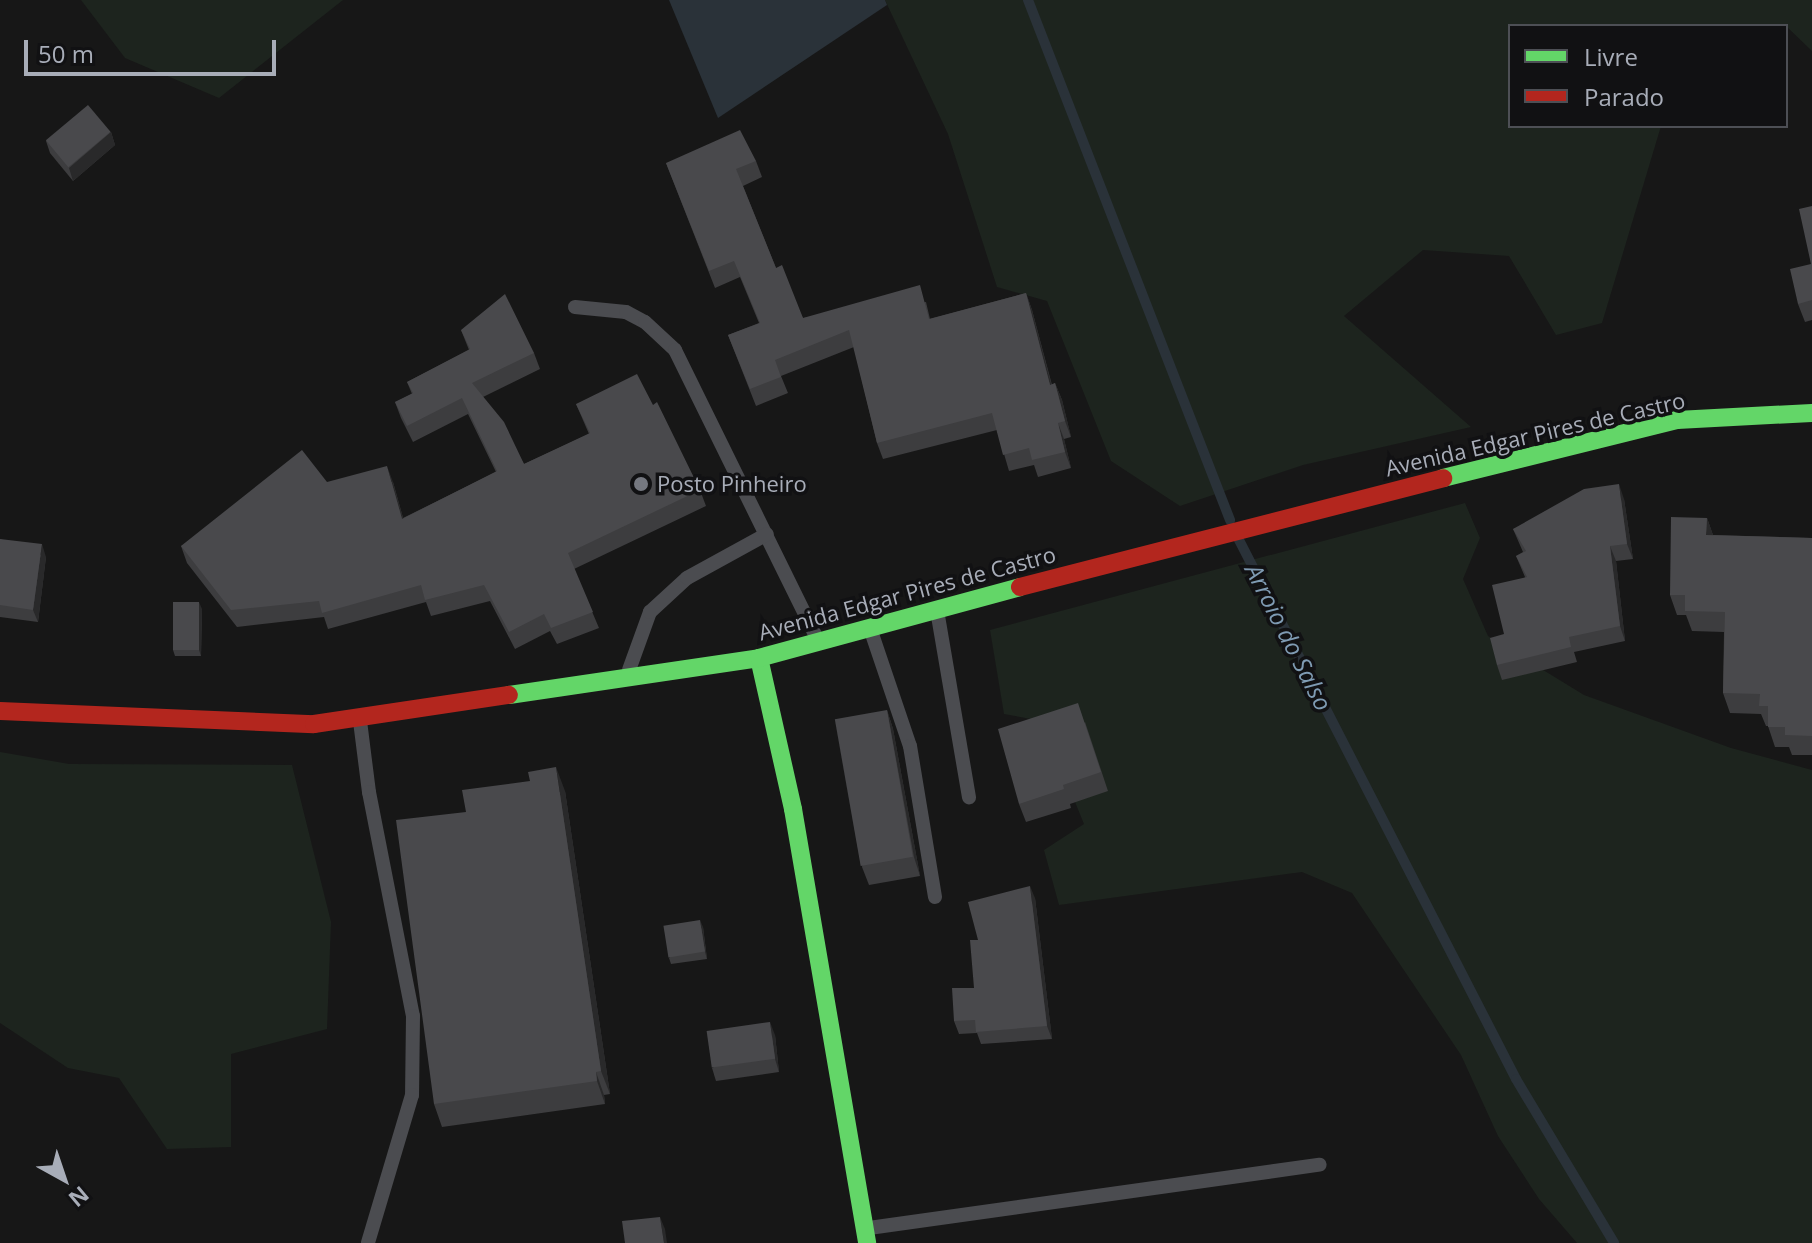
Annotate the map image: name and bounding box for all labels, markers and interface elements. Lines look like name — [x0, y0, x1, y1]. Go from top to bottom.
scale bar — [28, 24, 280, 74]
legend — [1508, 24, 1788, 128]
text: 50 m — [38, 37, 94, 70]
text: Livre — [1584, 40, 1638, 73]
text: Parado — [1584, 80, 1664, 113]
street label: Avenida Edgar Pires de Castro — [1383, 387, 1687, 481]
place label: Posto Pinheiro — [657, 471, 807, 497]
marker: Posto Pinheiro — [632, 475, 650, 493]
street label: Avenida Edgar Pires de Castro — [755, 541, 1059, 645]
water label: Arroio do Salso — [1240, 559, 1338, 715]
north arrow — [24, 1139, 104, 1219]
text: N — [63, 1180, 96, 1215]

